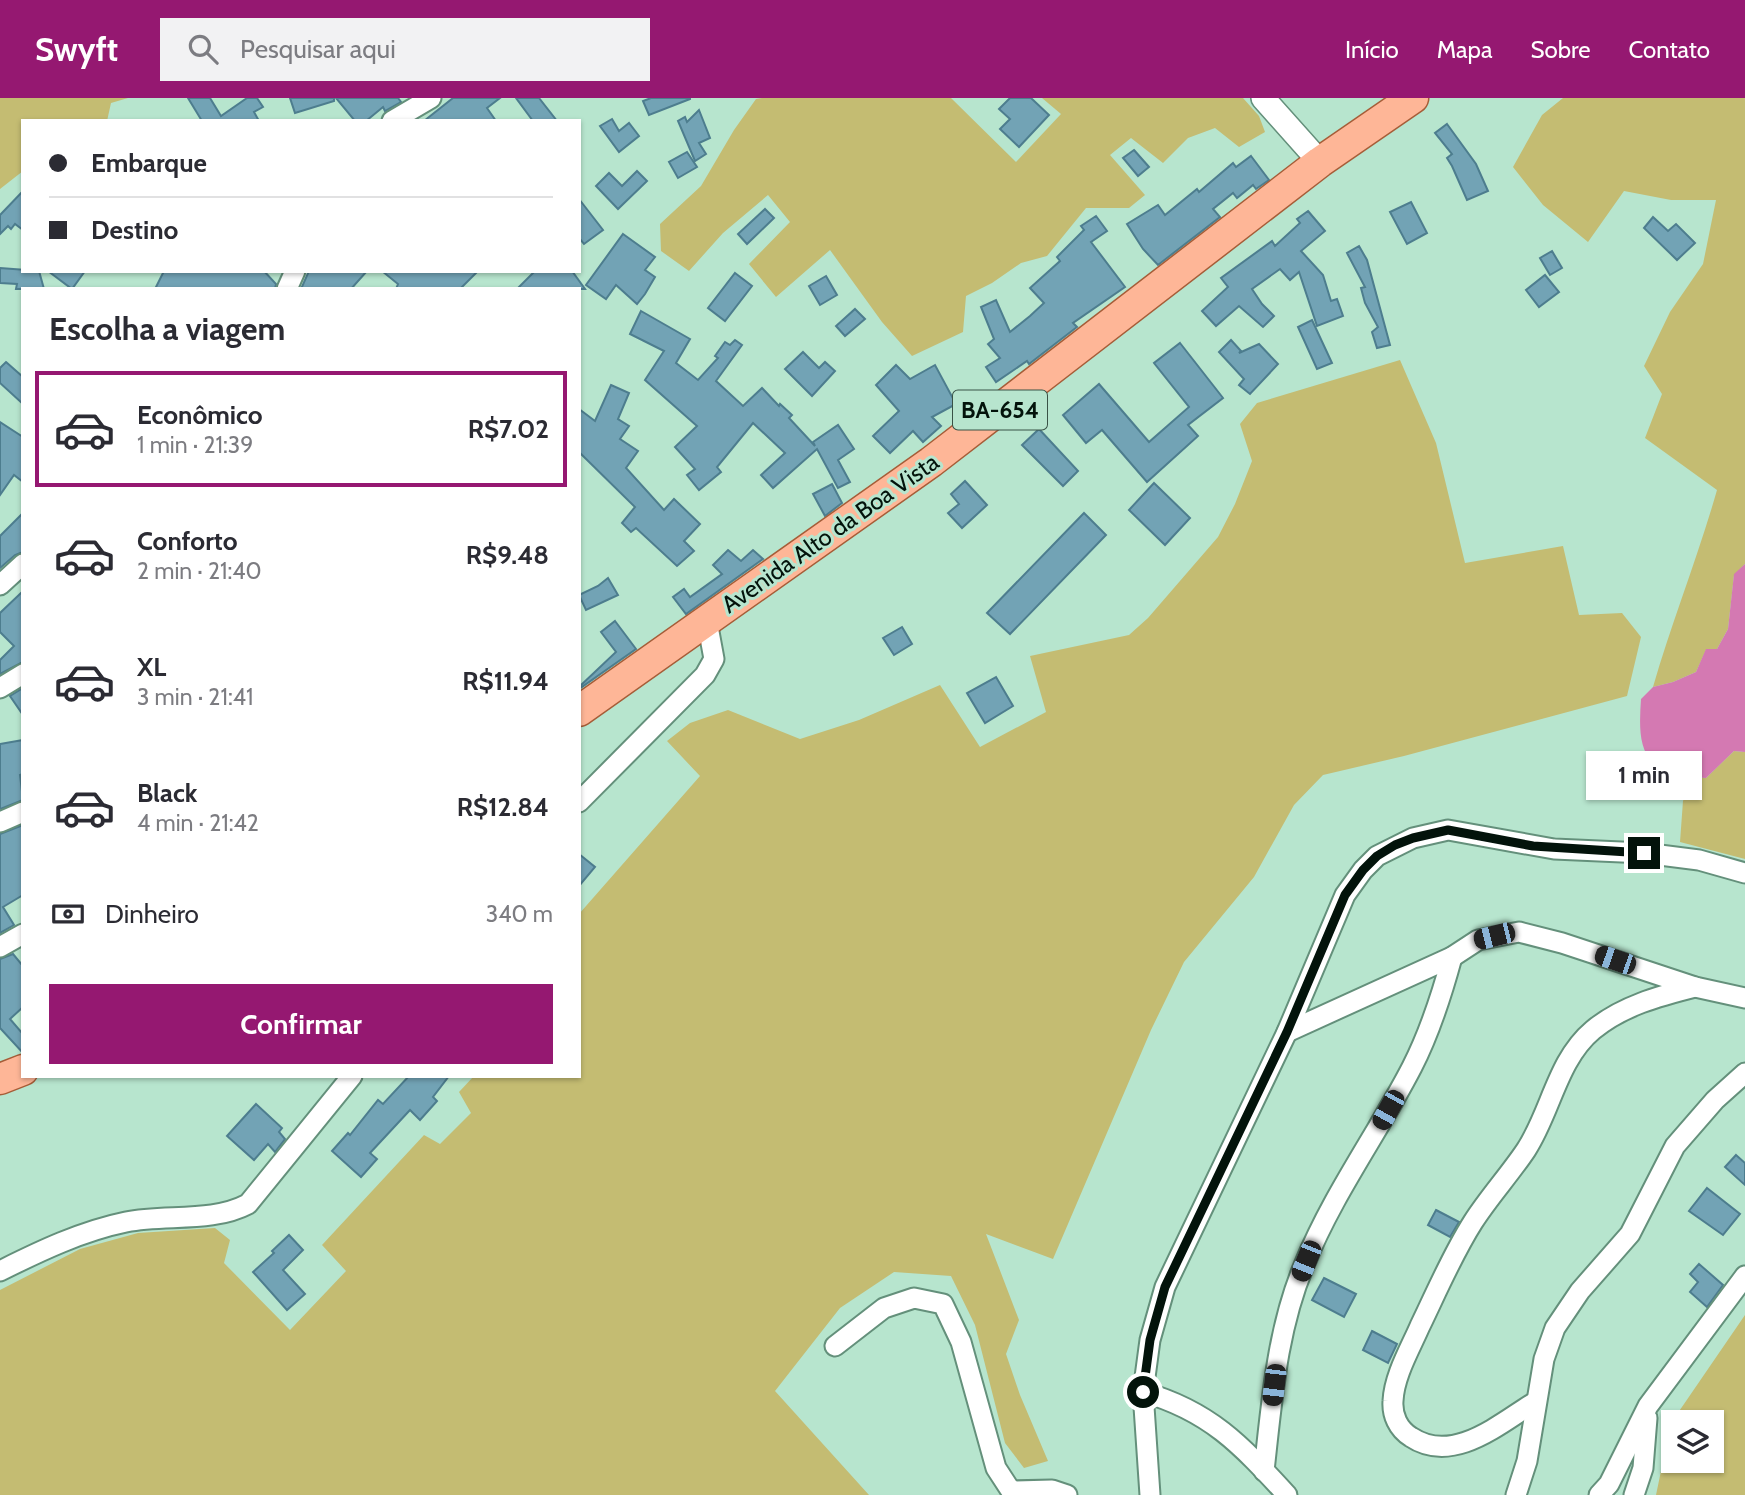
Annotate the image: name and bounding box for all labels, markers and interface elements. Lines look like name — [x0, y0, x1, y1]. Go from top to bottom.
search box — [160, 18, 650, 81]
text: Swyft — [35, 29, 118, 69]
icon: search — [184, 30, 222, 68]
text: Pesquisar aqui — [240, 33, 396, 65]
text: Início — [1345, 35, 1399, 64]
text: Mapa — [1437, 35, 1492, 64]
text: Sobre — [1530, 35, 1591, 64]
text: Contato — [1629, 35, 1710, 64]
text: Embarque — [91, 147, 207, 179]
text: Destino — [91, 214, 178, 246]
text: Escolha a viagem — [49, 309, 285, 348]
road number: BA-654 — [953, 390, 1047, 430]
icon: car — [53, 398, 116, 461]
text: Econômico — [137, 399, 263, 431]
text: R$7.02 — [468, 413, 549, 445]
text: 1 min · 21:39 — [137, 431, 253, 459]
street label: Avenida Alto da Boa Vista — [716, 447, 945, 619]
icon: car — [53, 524, 116, 587]
text: Conforto — [137, 525, 238, 557]
text: R$9.48 — [466, 539, 549, 571]
text: 2 min · 21:40 — [137, 557, 262, 585]
icon: car — [53, 650, 116, 713]
text: XL — [137, 651, 166, 683]
text: R$11.94 — [462, 665, 549, 697]
text: 3 min · 21:41 — [137, 683, 253, 711]
callout: 1 min — [1586, 752, 1702, 800]
text: 1 min — [1618, 761, 1670, 789]
icon: car — [53, 776, 116, 839]
text: Black — [137, 777, 197, 809]
text: R$12.84 — [457, 791, 549, 823]
text: 4 min · 21:42 — [137, 809, 259, 837]
route end — [1628, 837, 1660, 869]
icon: cash — [49, 895, 87, 933]
text: Dinheiro — [105, 898, 199, 930]
text: 340 m — [486, 900, 553, 928]
car — [1472, 921, 1517, 951]
car — [1592, 943, 1639, 977]
button: Confirmar — [49, 984, 553, 1064]
car — [1369, 1087, 1408, 1133]
car — [1289, 1238, 1324, 1284]
car — [1262, 1363, 1287, 1407]
route start — [1127, 1376, 1159, 1408]
map controls — [1661, 1410, 1724, 1473]
button: layers — [1661, 1410, 1724, 1473]

